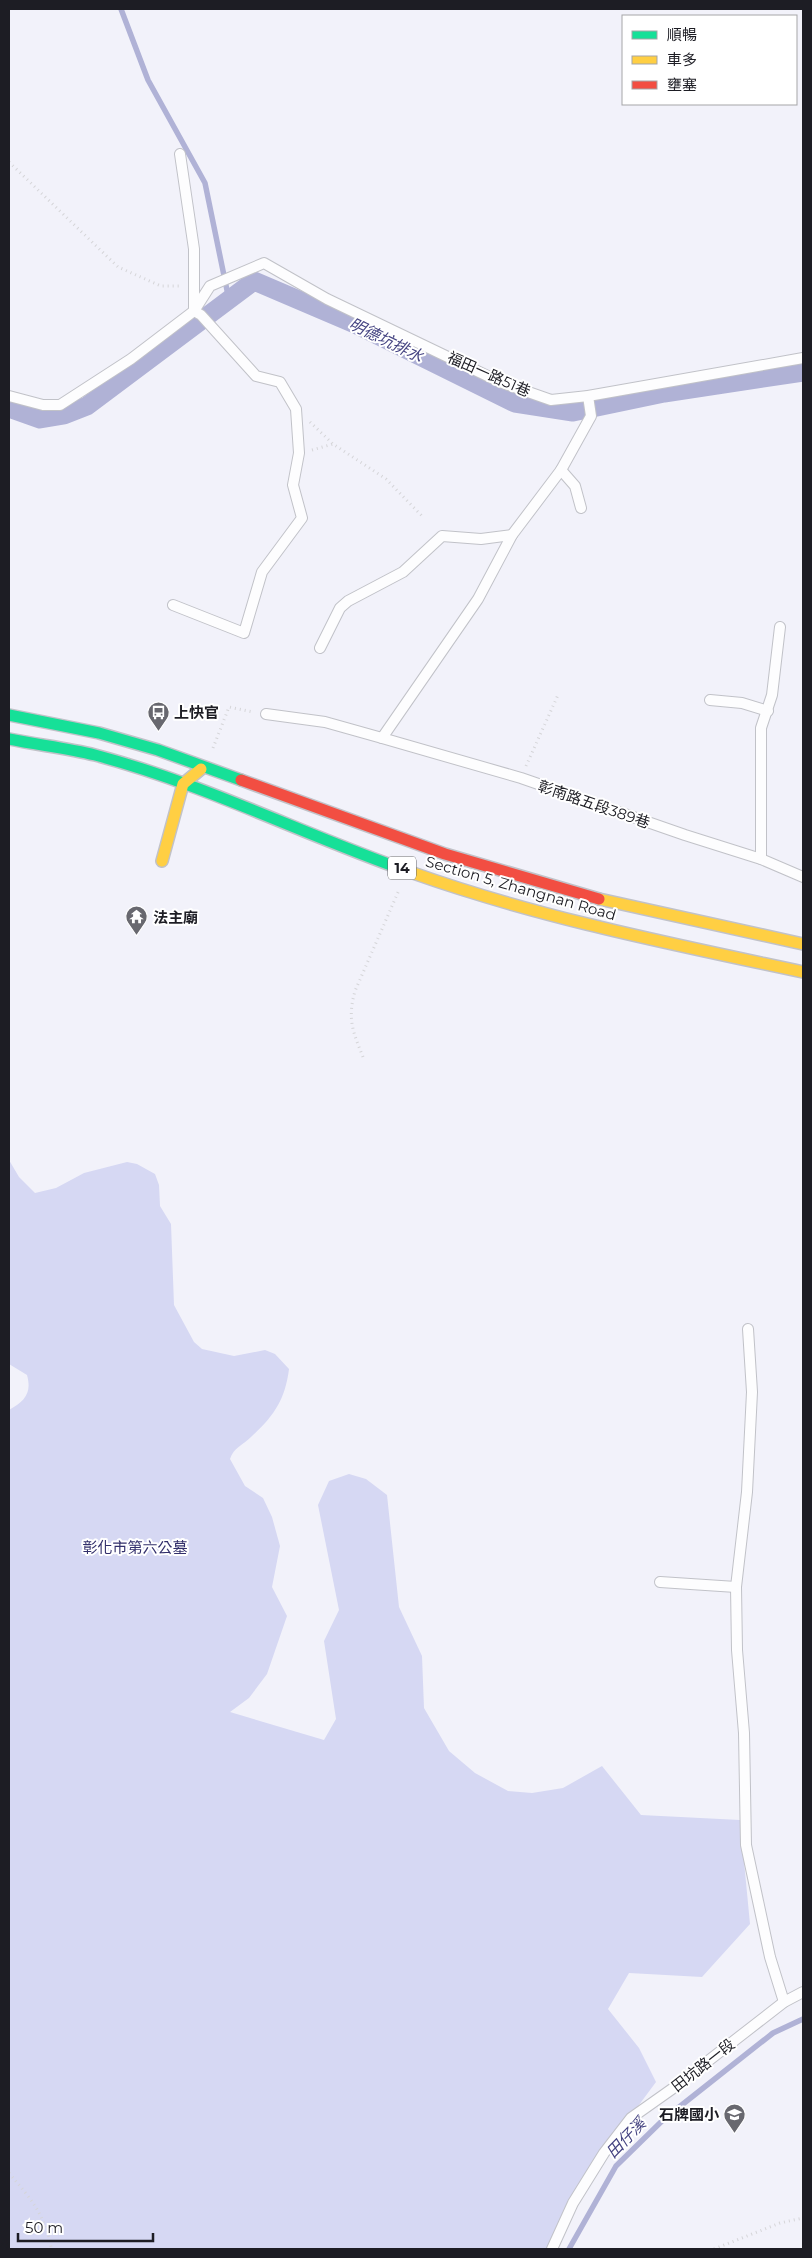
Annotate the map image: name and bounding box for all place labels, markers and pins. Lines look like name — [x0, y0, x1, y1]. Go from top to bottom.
bus stop icon: 上快官 — [146, 700, 170, 731]
place label: 上快官 — [174, 703, 219, 722]
temple icon: 法主廟 — [125, 905, 149, 936]
place label: 法主廟 — [153, 908, 198, 927]
school or university icon: 石牌國小 — [723, 2102, 747, 2133]
place label: 石牌國小 — [659, 2105, 720, 2124]

